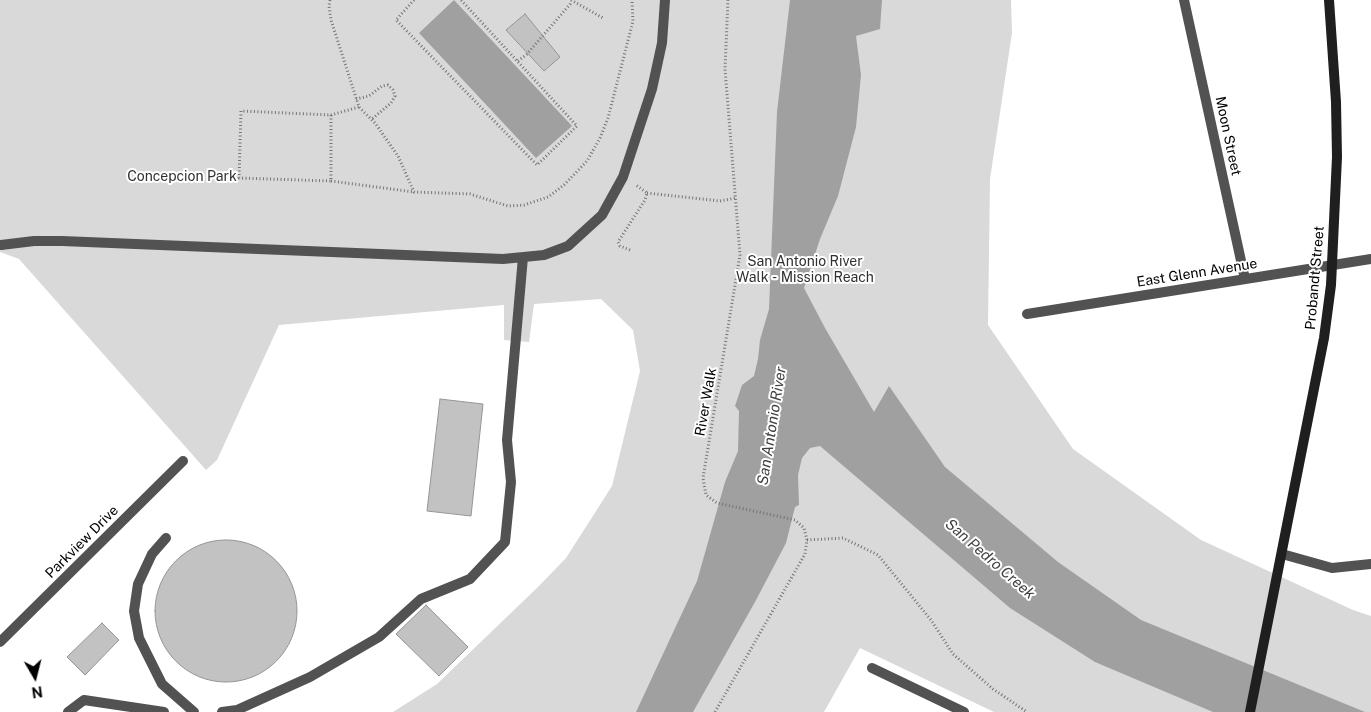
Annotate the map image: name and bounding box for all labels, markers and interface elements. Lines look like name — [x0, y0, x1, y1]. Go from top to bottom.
street label: Moon Street — [1211, 95, 1245, 177]
park label: Concepcion Park — [127, 169, 237, 185]
street label: Probandt Street — [1302, 225, 1328, 331]
park label: San Antonio River Walk - Mission Reach — [736, 254, 874, 286]
street label: East Glenn Avenue — [1136, 255, 1258, 291]
water label: San Antonio River — [754, 365, 790, 487]
street label: River Walk — [692, 367, 720, 437]
street label: Parkview Drive — [42, 502, 122, 582]
water label: San Pedro Creek — [941, 515, 1039, 603]
north arrow — [10, 652, 60, 702]
text: N — [31, 683, 44, 701]

